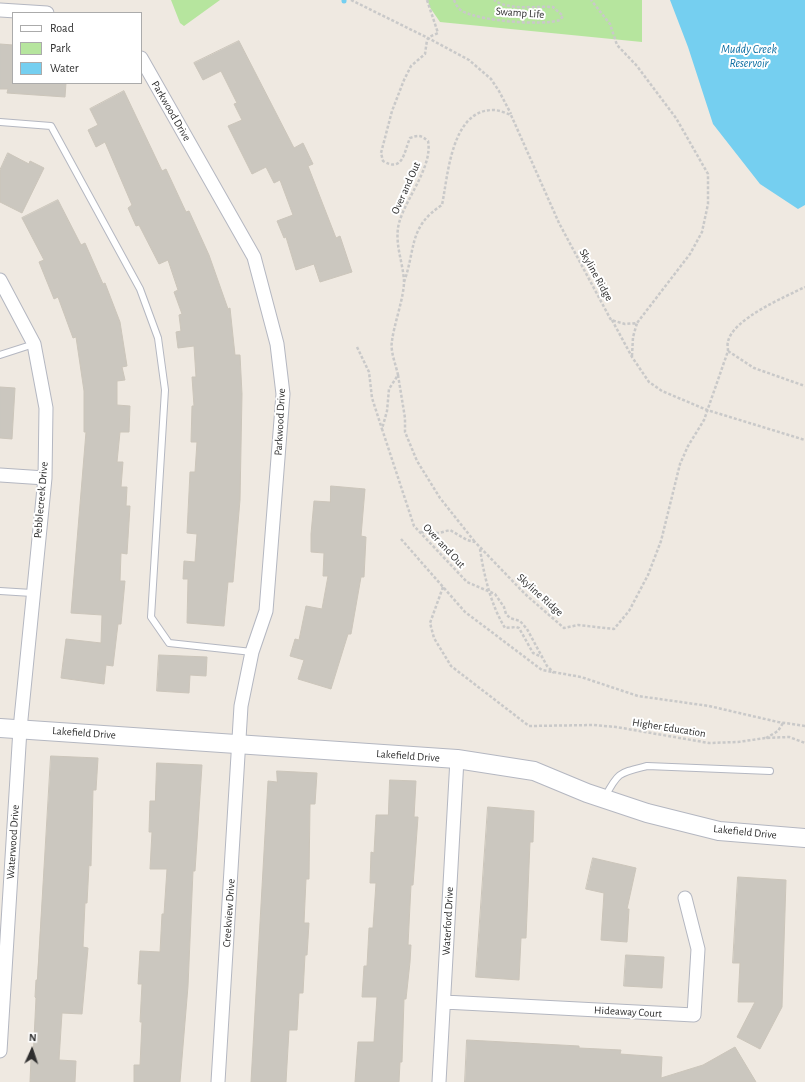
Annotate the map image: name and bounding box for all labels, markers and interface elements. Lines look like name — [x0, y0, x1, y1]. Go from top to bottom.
street label: Swamp Life — [495, 5, 545, 21]
legend — [12, 12, 142, 84]
text: Road — [50, 22, 74, 34]
text: Park — [50, 42, 71, 54]
water label: Muddy Creek Reservoir — [721, 42, 777, 70]
text: Water — [50, 62, 79, 74]
street label: Parkwood Drive — [148, 78, 194, 144]
street label: Over and Out — [389, 160, 423, 216]
street label: Skyline Ridge — [576, 247, 616, 303]
street label: Parkwood Drive — [272, 388, 288, 456]
street label: Pebblecreek Drive — [31, 461, 51, 539]
street label: Over and Out — [420, 521, 468, 571]
street label: Skyline Ridge — [514, 571, 566, 619]
street label: Higher Education — [631, 716, 707, 740]
street label: Lakefield Drive — [52, 724, 116, 742]
street label: Lakefield Drive — [376, 747, 440, 765]
street label: Waterwood Drive — [4, 804, 22, 880]
street label: Lakefield Drive — [713, 822, 777, 842]
street label: Creekview Drive — [220, 878, 238, 948]
street label: Waterford Drive — [440, 886, 456, 956]
street label: Hideaway Court — [594, 1004, 662, 1020]
north arrow — [12, 1030, 52, 1070]
text: N — [29, 1032, 37, 1043]

